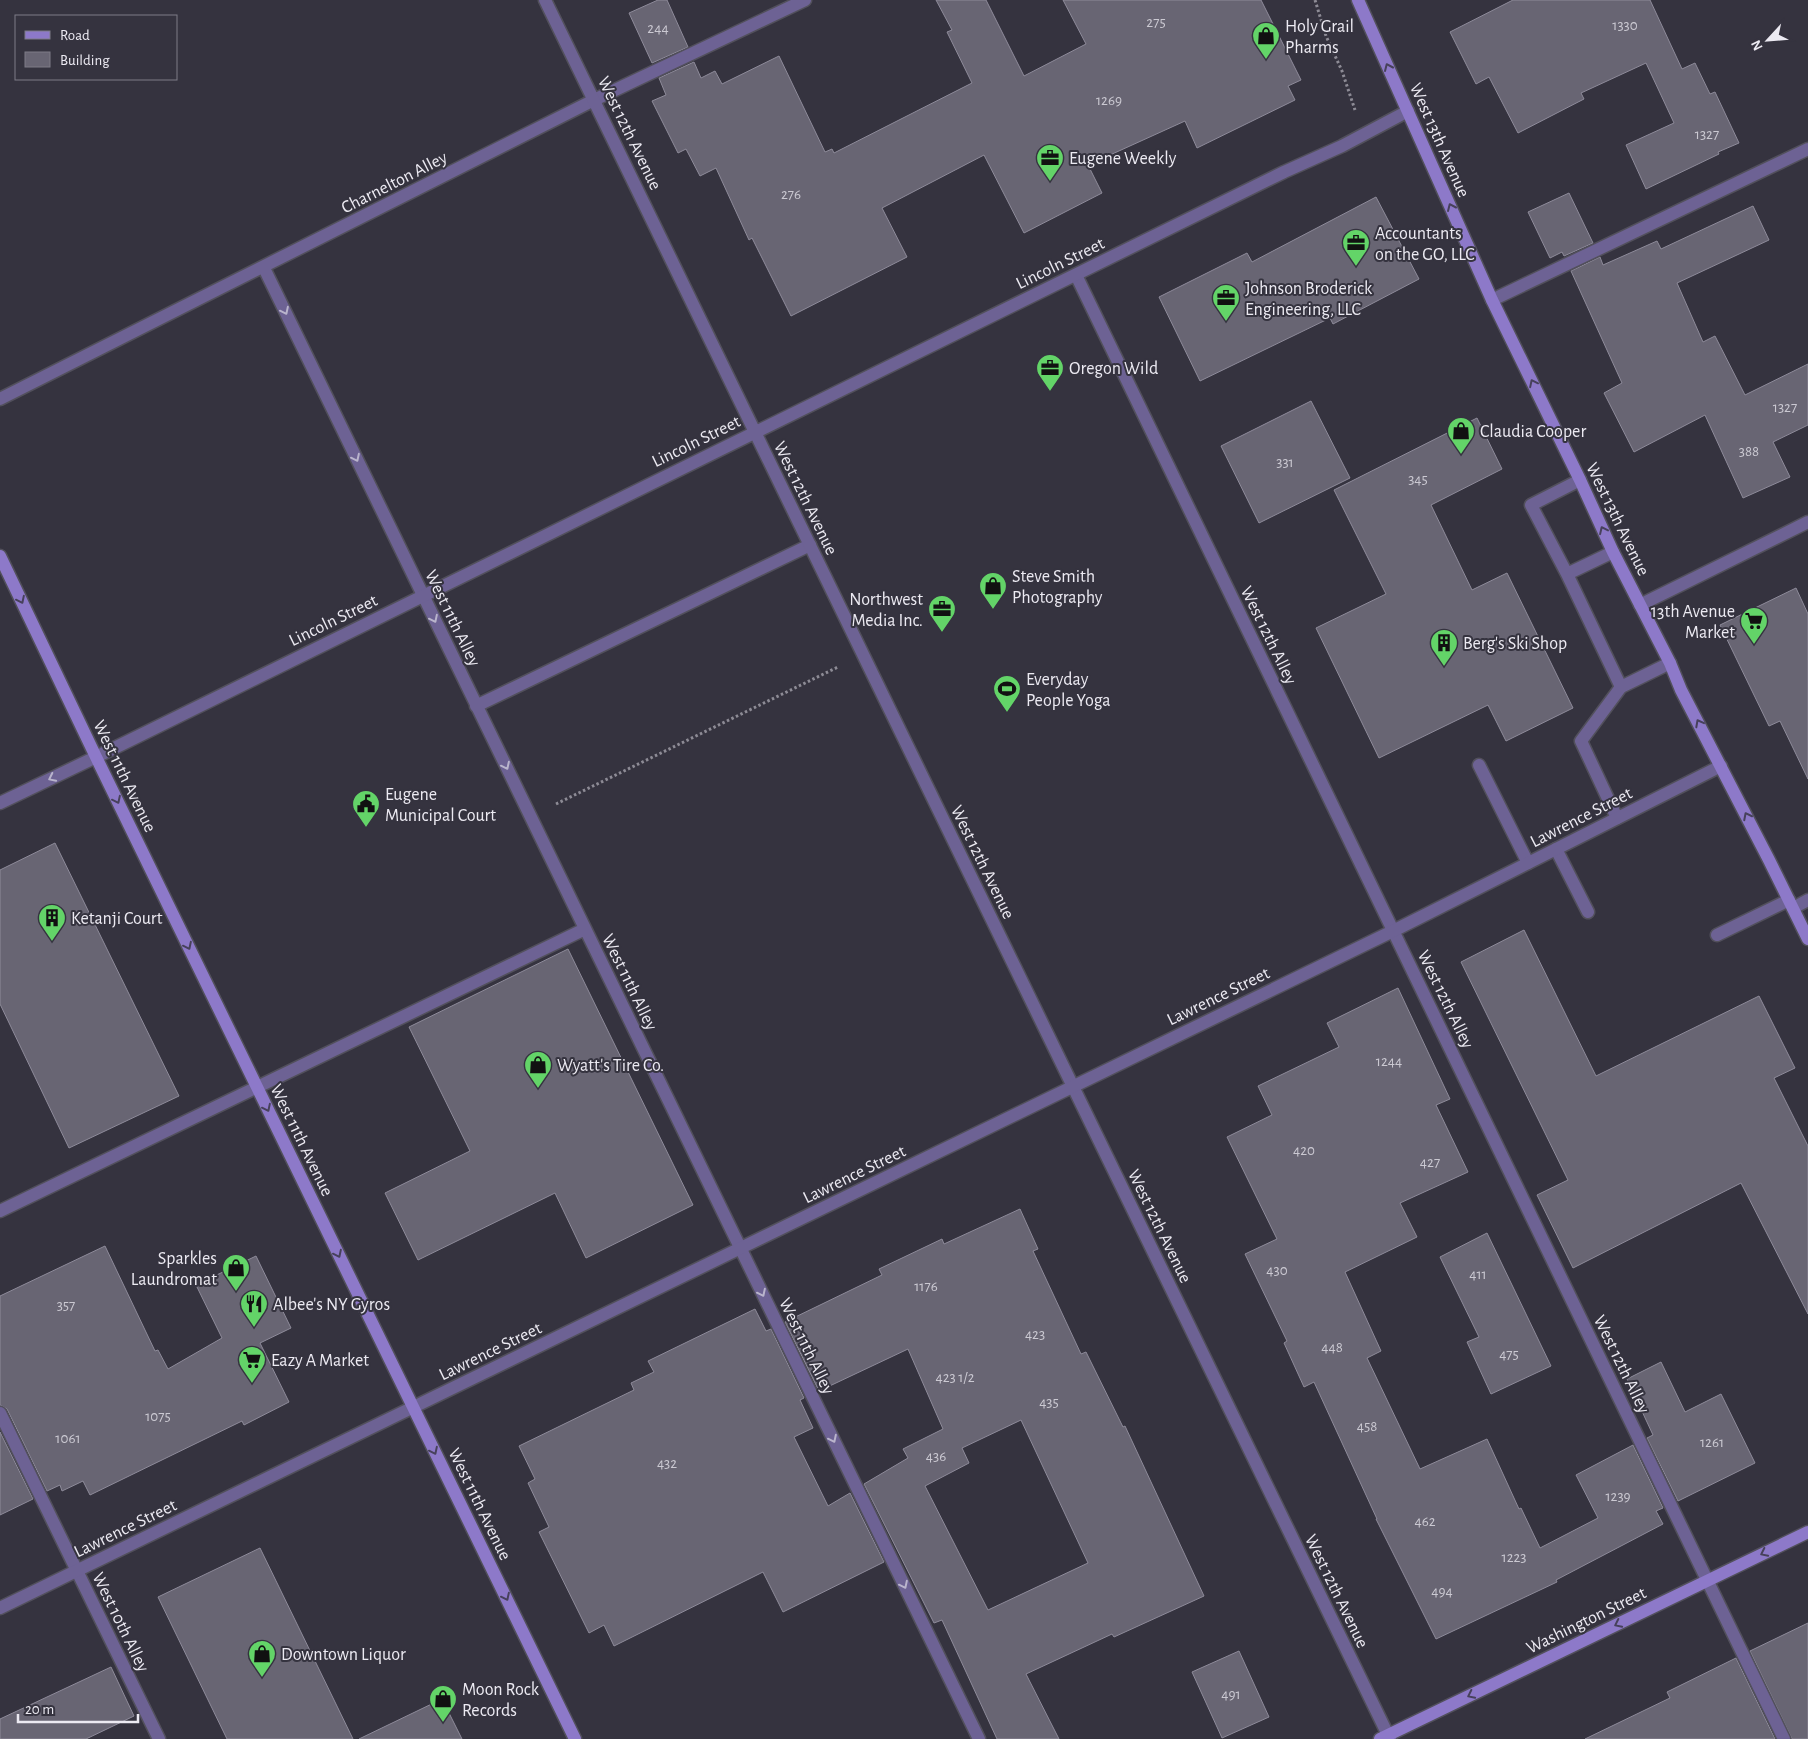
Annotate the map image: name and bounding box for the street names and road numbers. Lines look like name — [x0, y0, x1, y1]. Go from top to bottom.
street label: West 12th Avenue — [594, 74, 664, 193]
street label: West 13th Avenue — [1406, 81, 1472, 200]
street label: Charnelton Alley — [339, 148, 451, 217]
street label: Lincoln Street — [1013, 235, 1108, 293]
street label: Lincoln Street — [649, 413, 744, 471]
street label: West 12th Avenue — [770, 439, 840, 558]
street label: West 13th Avenue — [1582, 460, 1652, 579]
street label: West 11th Alley — [421, 567, 483, 670]
street label: West 12th Alley — [1237, 584, 1300, 688]
street label: Lincoln Street — [286, 592, 381, 650]
street label: West 11th Avenue — [89, 718, 159, 835]
street label: Lawrence Street — [1528, 784, 1636, 851]
street label: West 12th Avenue — [947, 803, 1017, 922]
street label: West 11th Alley — [598, 931, 660, 1034]
street label: West 12th Alley — [1414, 948, 1477, 1052]
street label: Lawrence Street — [1164, 964, 1273, 1029]
street label: West 11th Avenue — [266, 1082, 336, 1199]
street label: Lawrence Street — [800, 1142, 909, 1207]
street label: West 12th Avenue — [1124, 1167, 1194, 1286]
street label: West 11th Alley — [775, 1295, 837, 1398]
street label: West 12th Alley — [1590, 1313, 1653, 1417]
street label: Lawrence Street — [436, 1319, 545, 1384]
street label: West 11th Avenue — [444, 1446, 514, 1563]
street label: Lawrence Street — [71, 1496, 180, 1561]
street label: West 12th Avenue — [1301, 1532, 1371, 1651]
street label: West 10th Alley — [88, 1570, 152, 1675]
street label: Washington Street — [1524, 1584, 1649, 1658]

